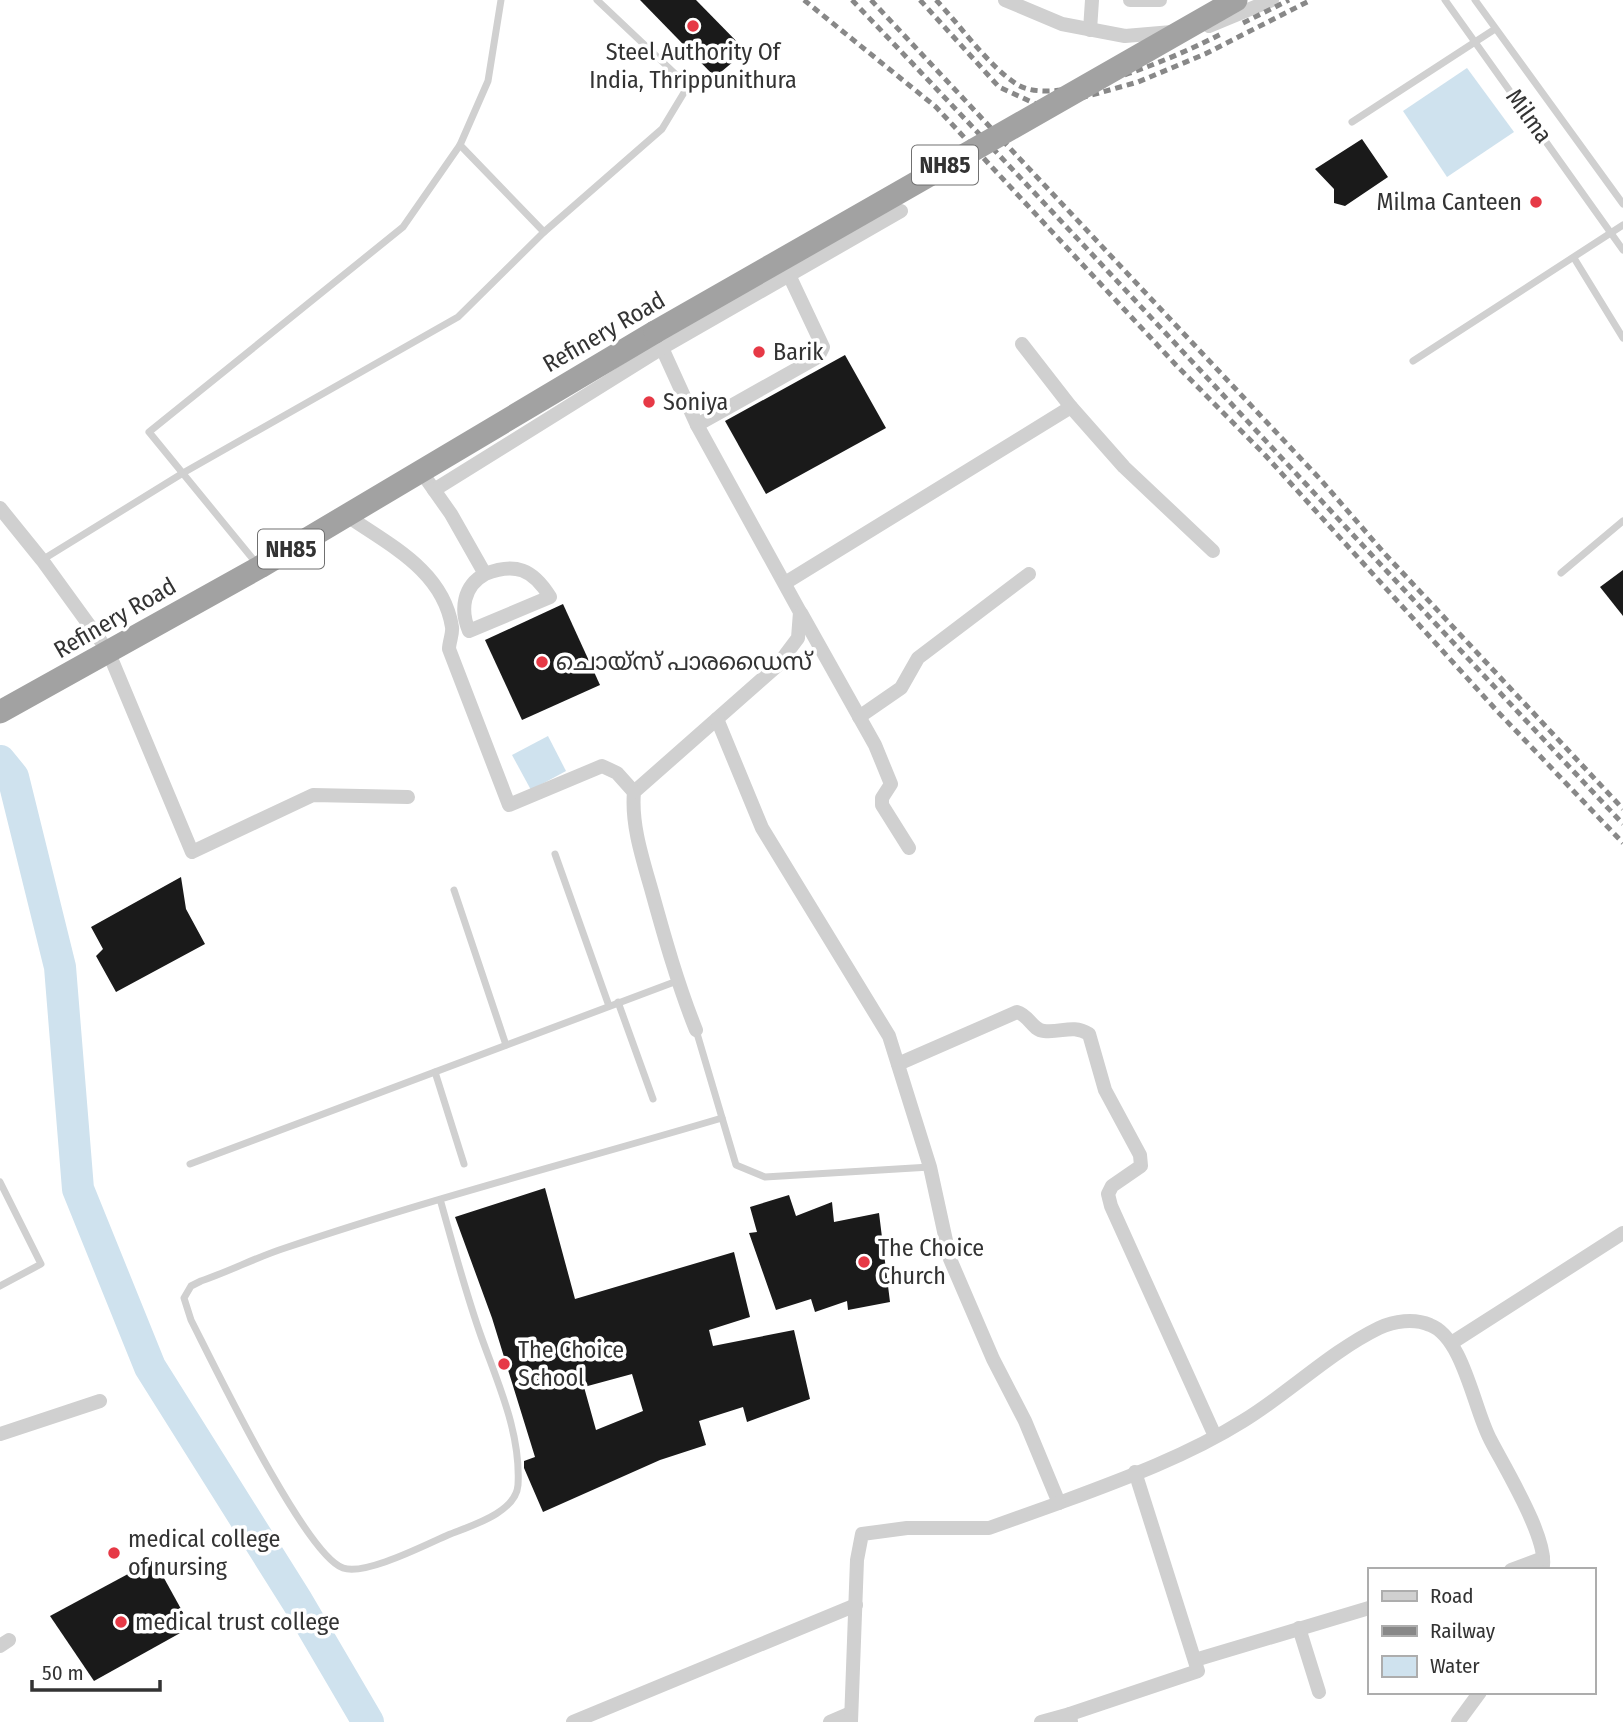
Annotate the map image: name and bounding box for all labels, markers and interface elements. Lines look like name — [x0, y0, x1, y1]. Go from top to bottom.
marker: Steel Authority Of India, Thrippunithura — [685, 18, 701, 34]
place label: Steel Authority Of India, Thrippunithura — [589, 38, 797, 94]
street label: Milma — [1500, 84, 1558, 148]
road number: NH85 — [912, 146, 978, 184]
place label: Milma Canteen — [1376, 188, 1522, 216]
marker: Milma Canteen — [1528, 194, 1544, 210]
street label: Refinery Road — [538, 286, 670, 378]
place label: Barik — [773, 338, 824, 366]
marker: Barik — [751, 344, 767, 360]
place label: Soniya — [663, 388, 728, 416]
marker: Soniya — [641, 394, 657, 410]
road number: NH85 — [258, 530, 324, 568]
street label: Refinery Road — [49, 572, 181, 664]
place label: ചൊയ്സ് പാരഡൈസ് — [556, 648, 814, 676]
marker: ചൊയ്സ് പാരഡൈസ് — [534, 654, 550, 670]
place label: The Choice Church — [878, 1234, 984, 1290]
marker: The Choice Church — [856, 1254, 872, 1270]
place label: The Choice School — [518, 1336, 624, 1392]
marker: The Choice School — [496, 1356, 512, 1372]
place label: medical college of nursing — [128, 1525, 280, 1581]
marker: medical college of nursing — [106, 1545, 122, 1561]
legend — [1368, 1568, 1595, 1694]
text: Road — [1430, 1583, 1474, 1609]
place label: medical trust college — [135, 1608, 340, 1636]
marker: medical trust college — [113, 1614, 129, 1630]
text: Railway — [1430, 1618, 1496, 1644]
scale bar — [32, 1648, 159, 1692]
text: Water — [1430, 1653, 1480, 1679]
text: 50 m — [42, 1660, 84, 1686]

